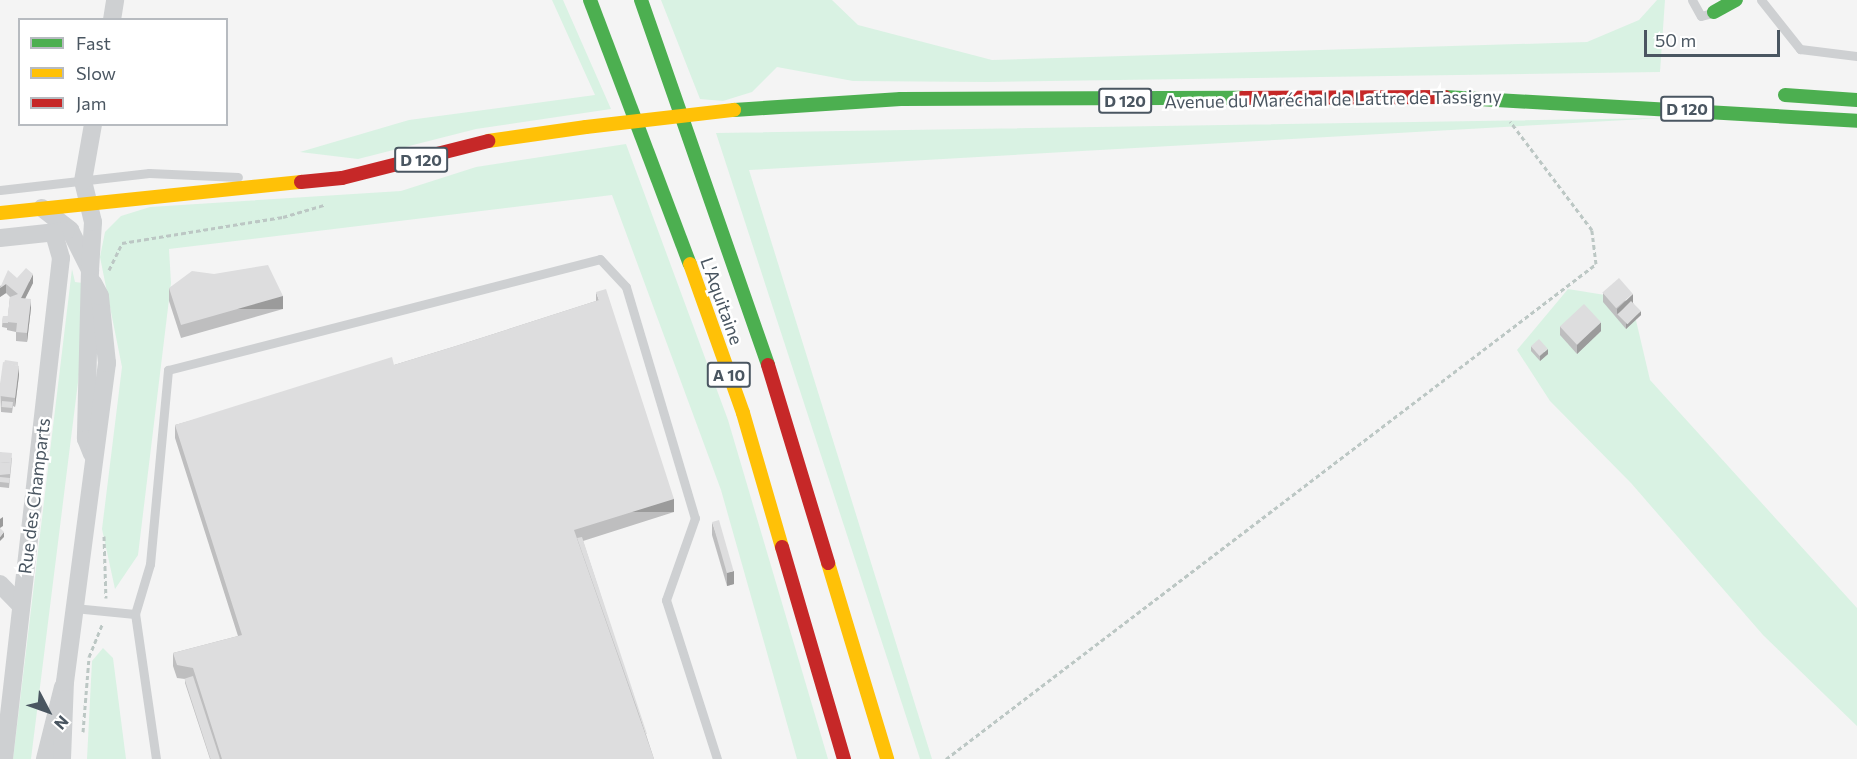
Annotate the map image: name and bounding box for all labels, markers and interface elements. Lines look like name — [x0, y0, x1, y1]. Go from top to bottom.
legend — [18, 18, 228, 126]
scale bar — [1647, 18, 1784, 56]
text: 50 m — [1655, 29, 1696, 51]
text: Fast — [76, 32, 111, 54]
text: Slow — [76, 62, 116, 84]
street label: Avenue du Maréchal de Lattre de Tassigny — [1164, 85, 1502, 113]
road number: D 120 — [1098, 88, 1152, 114]
text: Jam — [76, 92, 106, 114]
road number: D 120 — [1660, 96, 1714, 122]
road number: D 120 — [394, 147, 448, 173]
street label: L'Aquitaine — [696, 254, 748, 348]
road number: A 10 — [706, 362, 752, 388]
street label: Rue des Champarts — [14, 417, 54, 575]
north arrow — [18, 681, 78, 741]
text: N — [51, 712, 73, 734]

